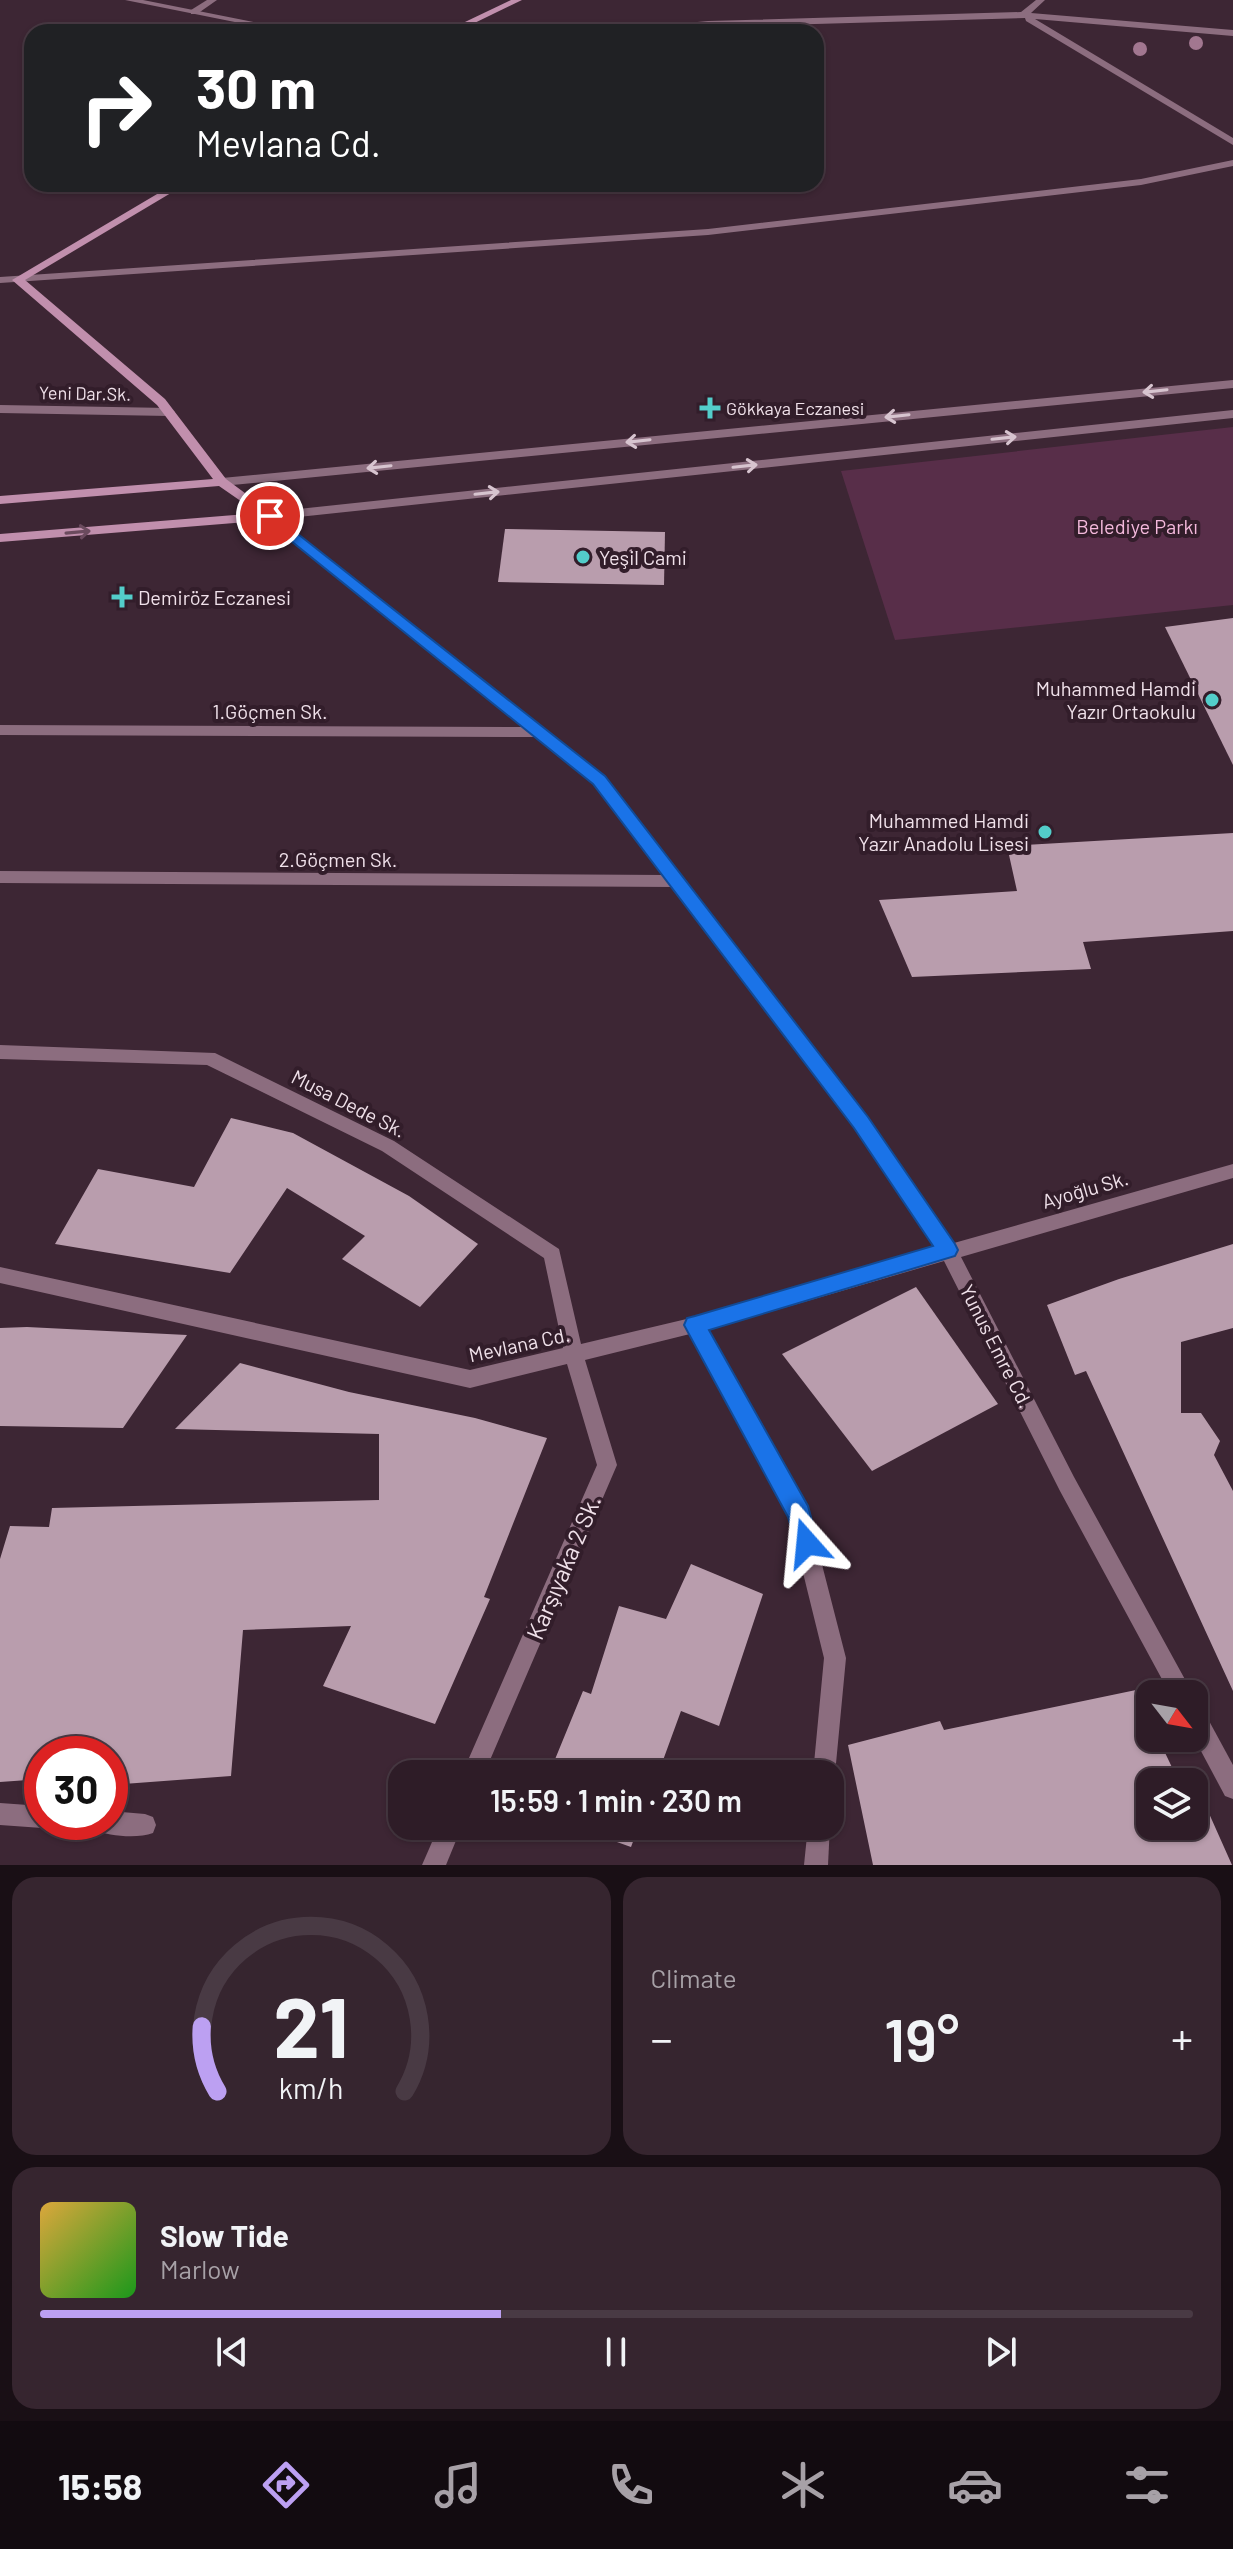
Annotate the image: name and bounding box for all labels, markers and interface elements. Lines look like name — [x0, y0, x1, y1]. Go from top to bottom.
text: 30 m — [196, 53, 316, 120]
icon: right — [64, 56, 168, 160]
text: Mevlana Cd. — [196, 121, 381, 164]
street label: Yeni Dar.Sk. — [39, 381, 131, 405]
one-way arrow — [1142, 383, 1169, 398]
place label: Gökkaya Eczanesi — [726, 397, 864, 419]
marker: Gökkaya Eczanesi — [701, 399, 719, 417]
one-way arrow — [884, 409, 910, 424]
one-way arrow — [990, 430, 1017, 445]
one-way arrow — [625, 434, 652, 449]
one-way arrow — [731, 458, 758, 473]
one-way arrow — [366, 459, 393, 474]
pin — [236, 482, 304, 550]
one-way arrow — [473, 486, 500, 501]
icon: arrive — [248, 494, 292, 538]
park label: Belediye Parkı — [1076, 514, 1198, 538]
one-way arrow — [64, 524, 91, 539]
place label: Yeşil Cami — [599, 545, 687, 569]
marker: Yeşil Cami — [574, 548, 592, 566]
place label: Demiröz Eczanesi — [138, 585, 291, 609]
marker: Demiröz Eczanesi — [113, 588, 131, 606]
place label: Muhammed Hamdi Yazır Ortaokulu — [1036, 676, 1196, 723]
marker: Muhammed Hamdi Yazır Ortaokulu — [1203, 691, 1221, 709]
street label: 1.Göçmen Sk. — [212, 699, 328, 723]
place label: Muhammed Hamdi Yazır Anadolu Lisesi — [858, 808, 1029, 855]
marker: Muhammed Hamdi Yazır Anadolu Lisesi — [1036, 823, 1054, 841]
street label: 2.Göçmen Sk. — [279, 847, 397, 871]
street label: Musa Dede Sk. — [288, 1064, 410, 1142]
street label: Ayoğlu Sk. — [1039, 1165, 1131, 1213]
street label: Yunus Emre Cd. — [956, 1280, 1038, 1412]
street label: Mevlana Cd. — [466, 1322, 572, 1366]
street label: Karşıyaka 2 Sk. — [519, 1490, 607, 1644]
position arrow — [765, 1501, 849, 1585]
north arrow — [1136, 1680, 1208, 1752]
map controls — [1136, 1680, 1208, 1840]
speed limit sign: 30 — [24, 1736, 128, 1840]
button: layers — [1136, 1768, 1208, 1840]
text: 15:59 · 1 min · 230 m — [490, 1782, 742, 1818]
text: Climate — [651, 1962, 737, 1993]
text: 21 — [273, 1975, 349, 2075]
text: 19° — [884, 2002, 959, 2074]
text: − — [651, 2011, 673, 2064]
text: + — [1171, 2011, 1193, 2064]
text: km/h — [279, 2070, 344, 2105]
text: Slow Tide — [160, 2217, 289, 2253]
text: Marlow — [160, 2253, 240, 2284]
icon: previous — [210, 2330, 254, 2374]
icon: pause — [594, 2330, 638, 2374]
icon: next — [979, 2330, 1023, 2374]
icon: directions — [258, 2457, 314, 2513]
icon: music — [430, 2457, 486, 2513]
icon: phone — [603, 2457, 659, 2513]
icon: climate — [775, 2457, 831, 2513]
icon: car — [947, 2457, 1003, 2513]
icon: filters — [1119, 2457, 1175, 2513]
text: 15:58 — [58, 2464, 142, 2507]

